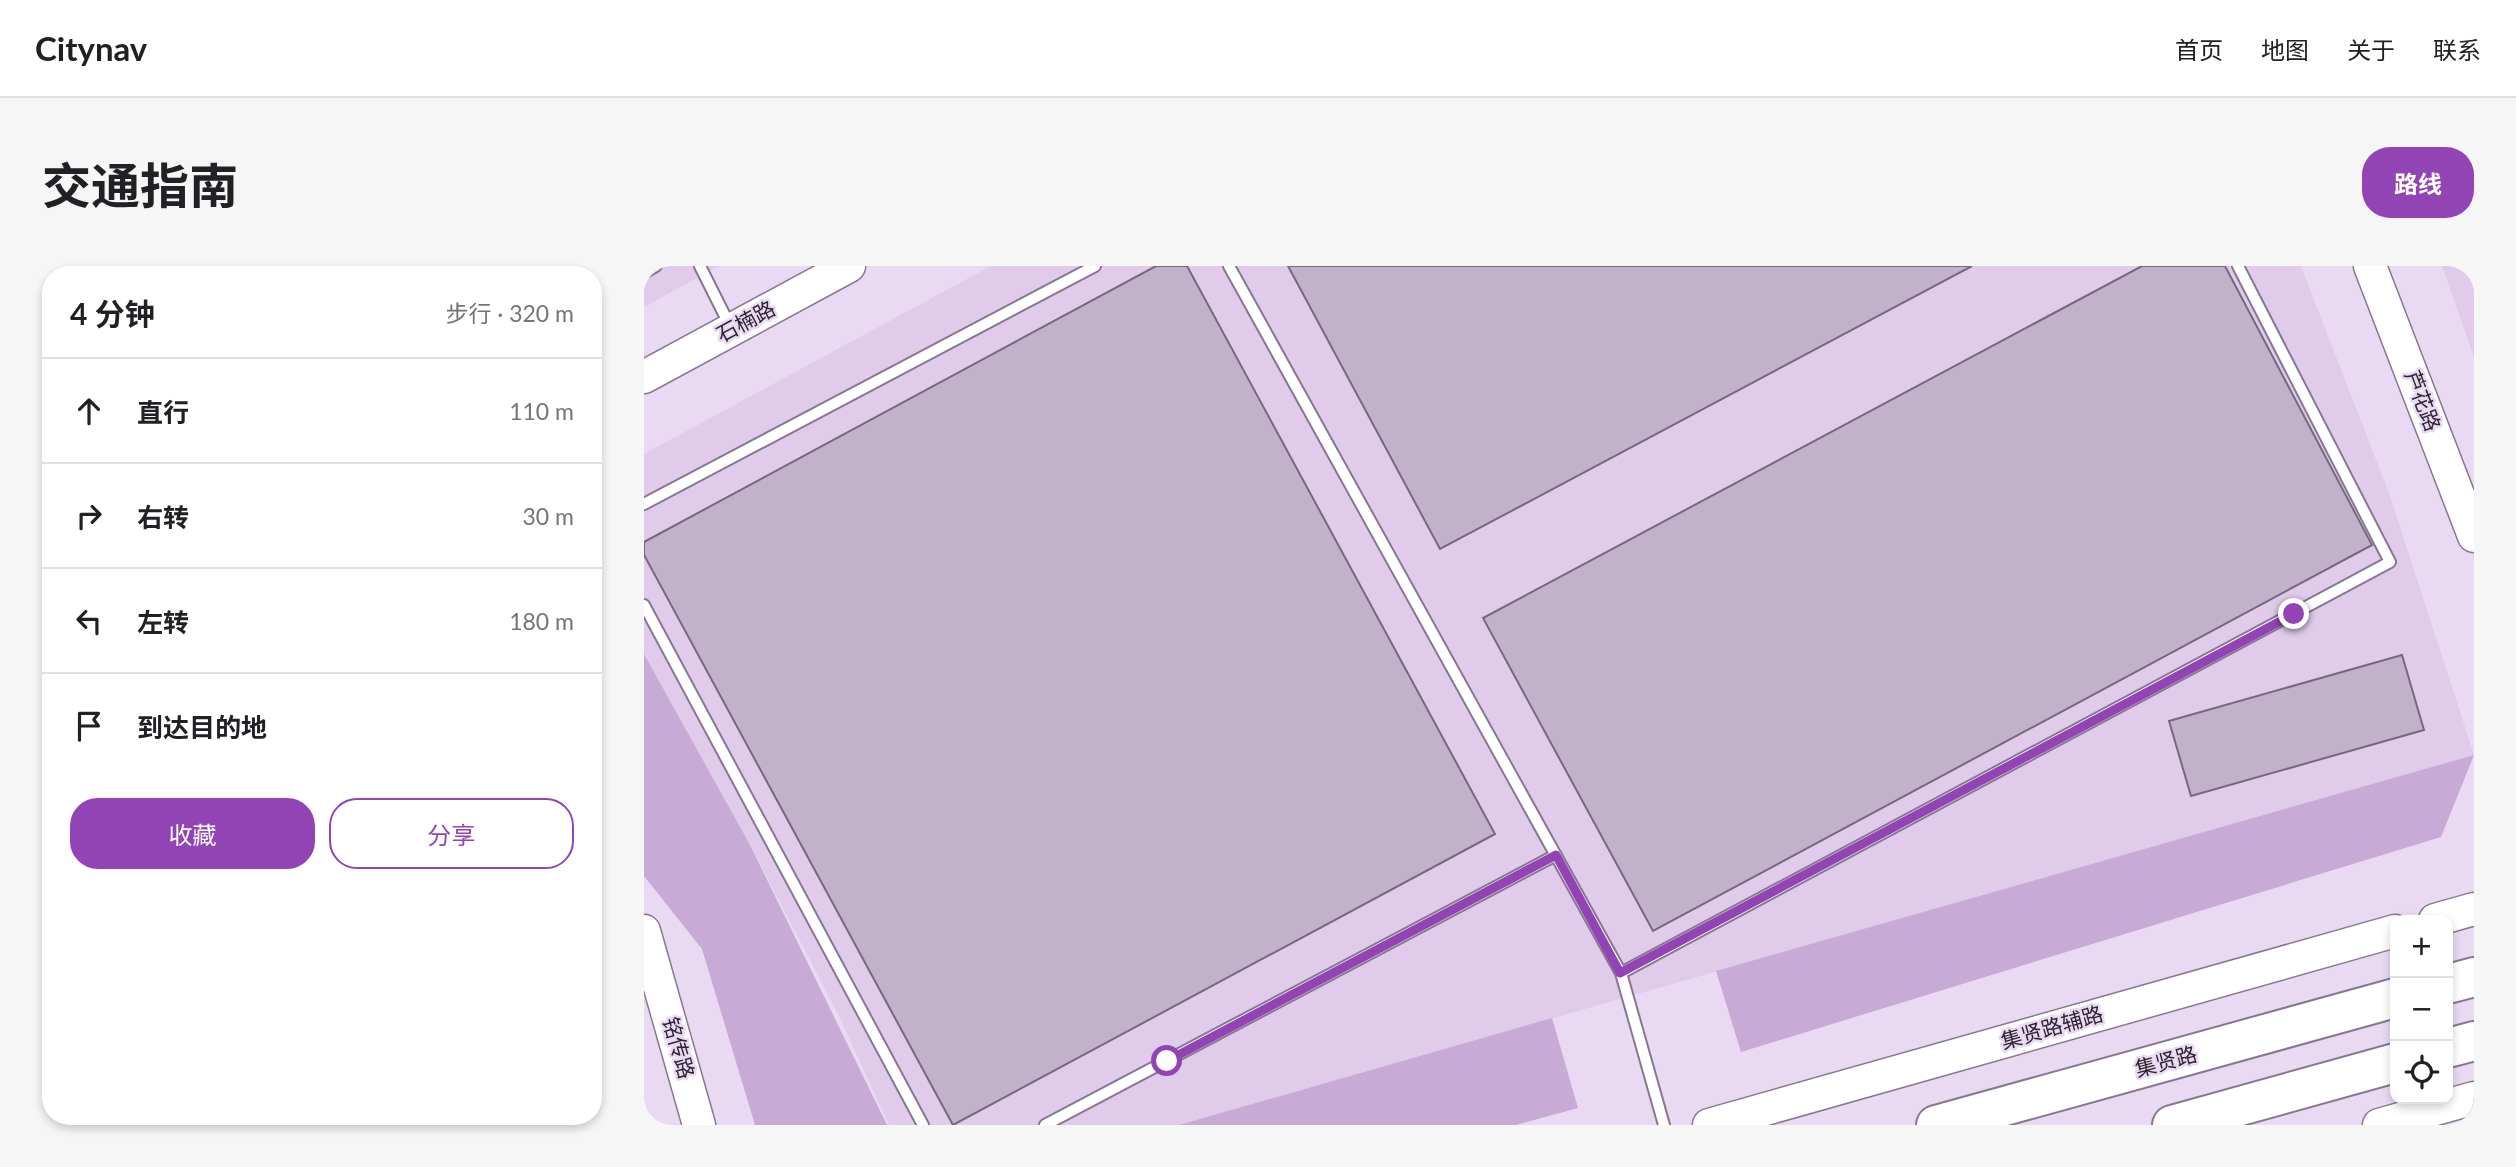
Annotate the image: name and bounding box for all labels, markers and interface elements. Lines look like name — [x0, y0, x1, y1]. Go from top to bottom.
text: Citynav — [35, 28, 147, 68]
text: 首页 — [2175, 35, 2223, 64]
text: 地图 — [2261, 35, 2309, 64]
text: 关于 — [2347, 35, 2395, 64]
text: 联系 — [2433, 35, 2481, 64]
button: 路线 — [2362, 147, 2474, 218]
text: 交通指南 — [42, 156, 238, 214]
text: 4 分钟 — [70, 295, 155, 331]
street label: 石楠路 — [712, 295, 779, 347]
text: 步行 · 320 m — [445, 299, 574, 327]
street label: 芦花路 — [2400, 367, 2446, 434]
icon: ahead — [70, 392, 108, 430]
text: 直行 — [137, 396, 189, 428]
text: 110 m — [509, 397, 574, 425]
icon: right — [70, 497, 108, 535]
text: 右转 — [137, 501, 189, 533]
text: 30 m — [523, 502, 574, 530]
route end — [2278, 598, 2309, 629]
icon: left — [70, 602, 108, 640]
text: 左转 — [137, 606, 189, 638]
text: 180 m — [509, 607, 574, 635]
icon: arrive — [70, 707, 108, 745]
text: 到达目的地 — [137, 711, 267, 743]
button: 收藏 — [70, 798, 315, 869]
button: 分享 — [329, 798, 574, 869]
map controls — [2390, 915, 2453, 1104]
button: + — [2390, 915, 2453, 978]
button: − — [2390, 978, 2453, 1041]
street label: 集贤路辅路 — [1998, 1000, 2105, 1053]
street label: 铭传路 — [659, 1014, 700, 1081]
street label: 集贤路 — [2132, 1040, 2199, 1081]
button: locate — [2390, 1041, 2453, 1104]
route start — [1151, 1045, 1182, 1076]

